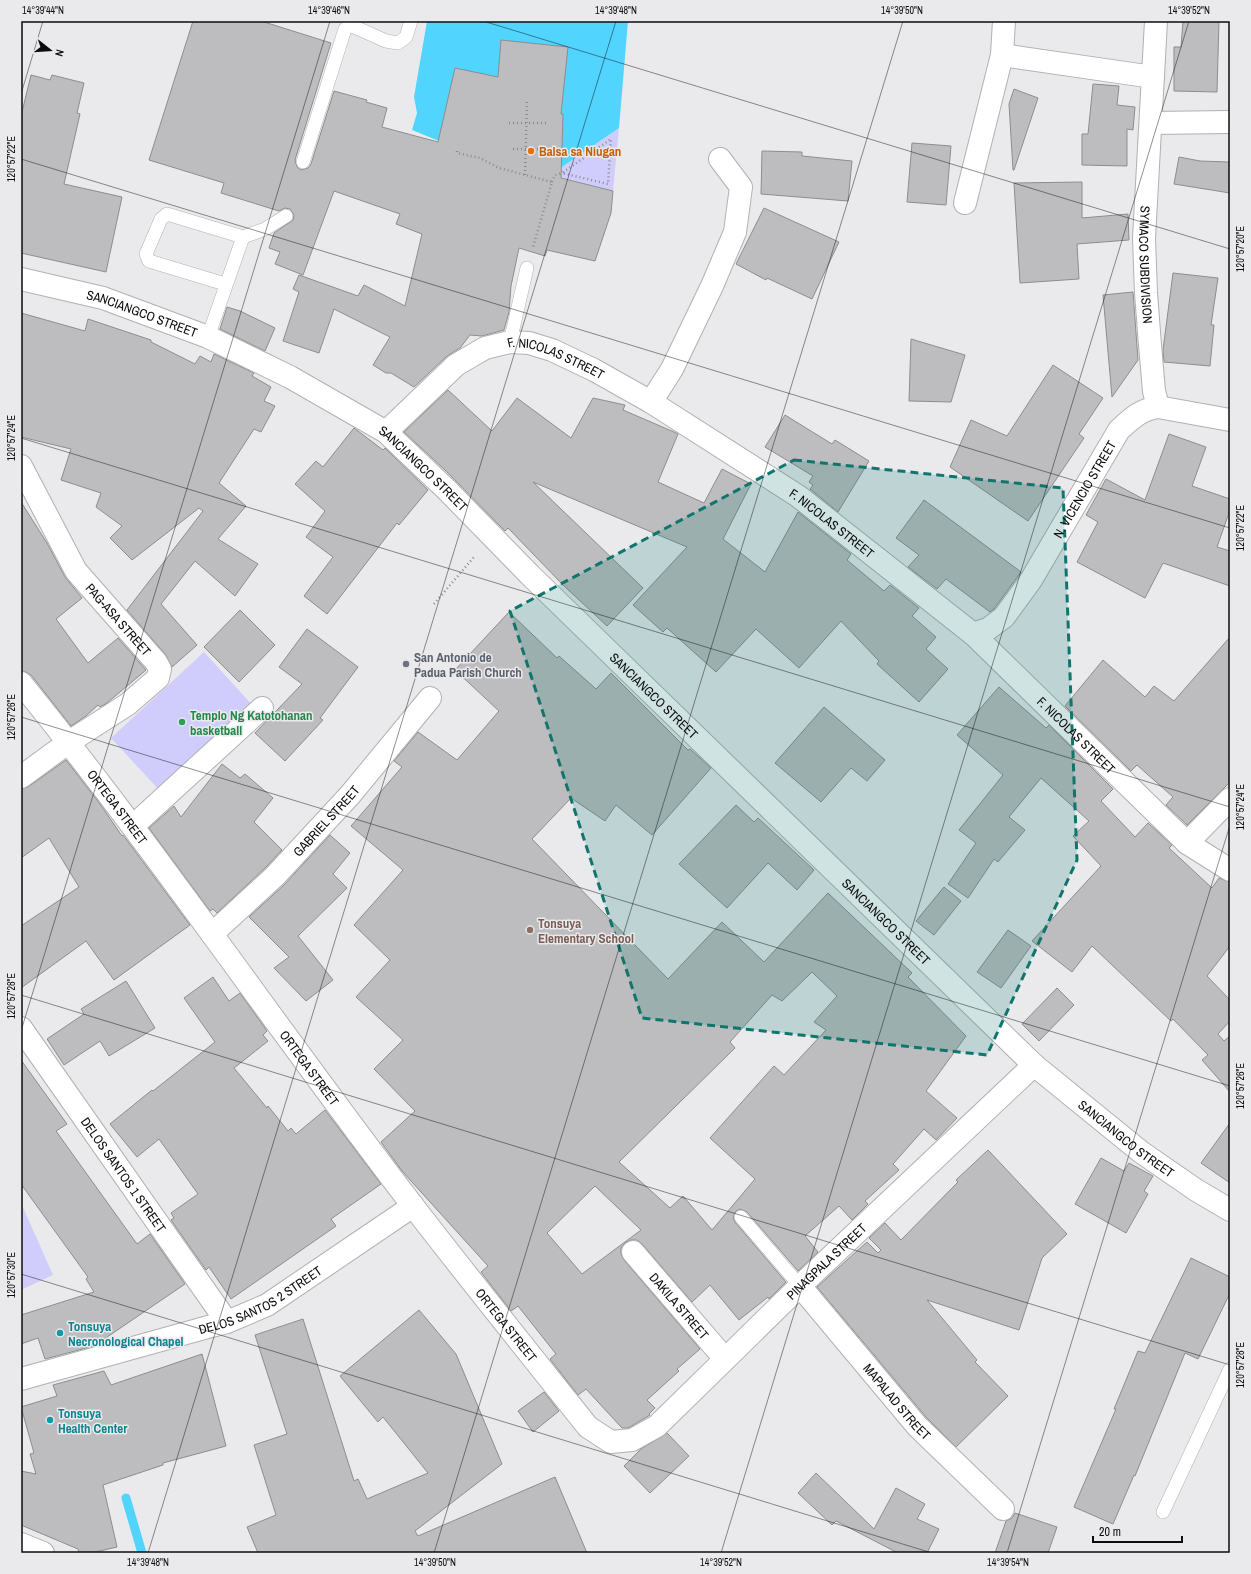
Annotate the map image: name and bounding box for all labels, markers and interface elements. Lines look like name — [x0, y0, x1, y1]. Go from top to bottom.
text: 14°39'44"N — [22, 4, 64, 17]
text: 14°39'46"N — [308, 4, 350, 17]
text: 14°39'48"N — [595, 4, 637, 17]
text: 14°39'50"N — [881, 4, 923, 17]
text: 14°39'52"N — [1168, 4, 1210, 17]
north arrow — [30, 30, 70, 70]
text: N — [52, 48, 67, 58]
text: 120°57'22"E — [5, 136, 18, 182]
place label: Balsa sa Niugan — [539, 143, 621, 160]
marker: Balsa sa Niugan — [526, 146, 536, 156]
street label: SYMACO SUBDIVISION — [1135, 205, 1157, 324]
text: 120°57'20"E — [1234, 226, 1247, 272]
street label: SANCIANGCO STREET — [85, 286, 200, 341]
street label: F. NICOLAS STREET — [505, 333, 608, 383]
text: 120°57'24"E — [5, 415, 18, 461]
street label: SANCIANGCO STREET — [376, 421, 472, 515]
street label: N. VICENCIO STREET — [1049, 437, 1120, 541]
street label: F. NICOLAS STREET — [786, 484, 878, 562]
text: 120°57'22"E — [1234, 505, 1247, 551]
street label: PAG-ASA STREET — [82, 580, 155, 660]
place label: San Antonio de Padua Parish Church — [414, 649, 522, 681]
street label: SANCIANGCO STREET — [606, 649, 702, 743]
marker: San Antonio de Padua Parish Church — [401, 659, 411, 669]
street label: F. NICOLAS STREET — [1033, 693, 1120, 777]
text: 120°57'26"E — [5, 694, 18, 740]
place label: Templo Ng Katotohanan basketball — [190, 707, 312, 739]
marker: Templo Ng Katotohanan basketball — [177, 717, 187, 727]
street label: ORTEGA STREET — [84, 766, 152, 848]
street label: GABRIEL STREET — [289, 781, 364, 860]
text: 120°57'24"E — [1234, 784, 1247, 830]
street label: SANCIANGCO STREET — [839, 875, 934, 969]
place label: Tonsuya Elementary School — [538, 915, 634, 947]
marker: Tonsuya Elementary School — [525, 925, 535, 935]
text: 120°57'28"E — [5, 973, 18, 1019]
street label: ORTEGA STREET — [276, 1027, 343, 1109]
text: 120°57'26"E — [1234, 1063, 1247, 1109]
street label: SANCIANGCO STREET — [1075, 1096, 1178, 1181]
street label: DELOS SANTOS 1 STREET — [77, 1114, 170, 1236]
street label: PINAGPALA STREET — [783, 1219, 870, 1303]
text: 120°57'30"E — [5, 1252, 18, 1298]
street label: DELOS SANTOS 2 STREET — [197, 1262, 325, 1338]
street label: DAKILA STREET — [646, 1269, 713, 1343]
street label: ORTEGA STREET — [472, 1285, 541, 1366]
place label: Tonsuya Necronological Chapel — [68, 1318, 184, 1350]
marker: Tonsuya Necronological Chapel — [55, 1328, 65, 1338]
text: 120°57'28"E — [1234, 1342, 1247, 1388]
street label: MAPALAD STREET — [860, 1360, 935, 1444]
place label: Tonsuya Health Center — [58, 1405, 128, 1437]
marker: Tonsuya Health Center — [45, 1415, 55, 1425]
scale bar — [1093, 1518, 1182, 1544]
text: 20 m — [1099, 1524, 1121, 1540]
text: 14°39'48"N — [127, 1556, 169, 1569]
text: 14°39'50"N — [414, 1556, 456, 1569]
text: 14°39'52"N — [700, 1556, 742, 1569]
text: 14°39'54"N — [987, 1556, 1029, 1569]

